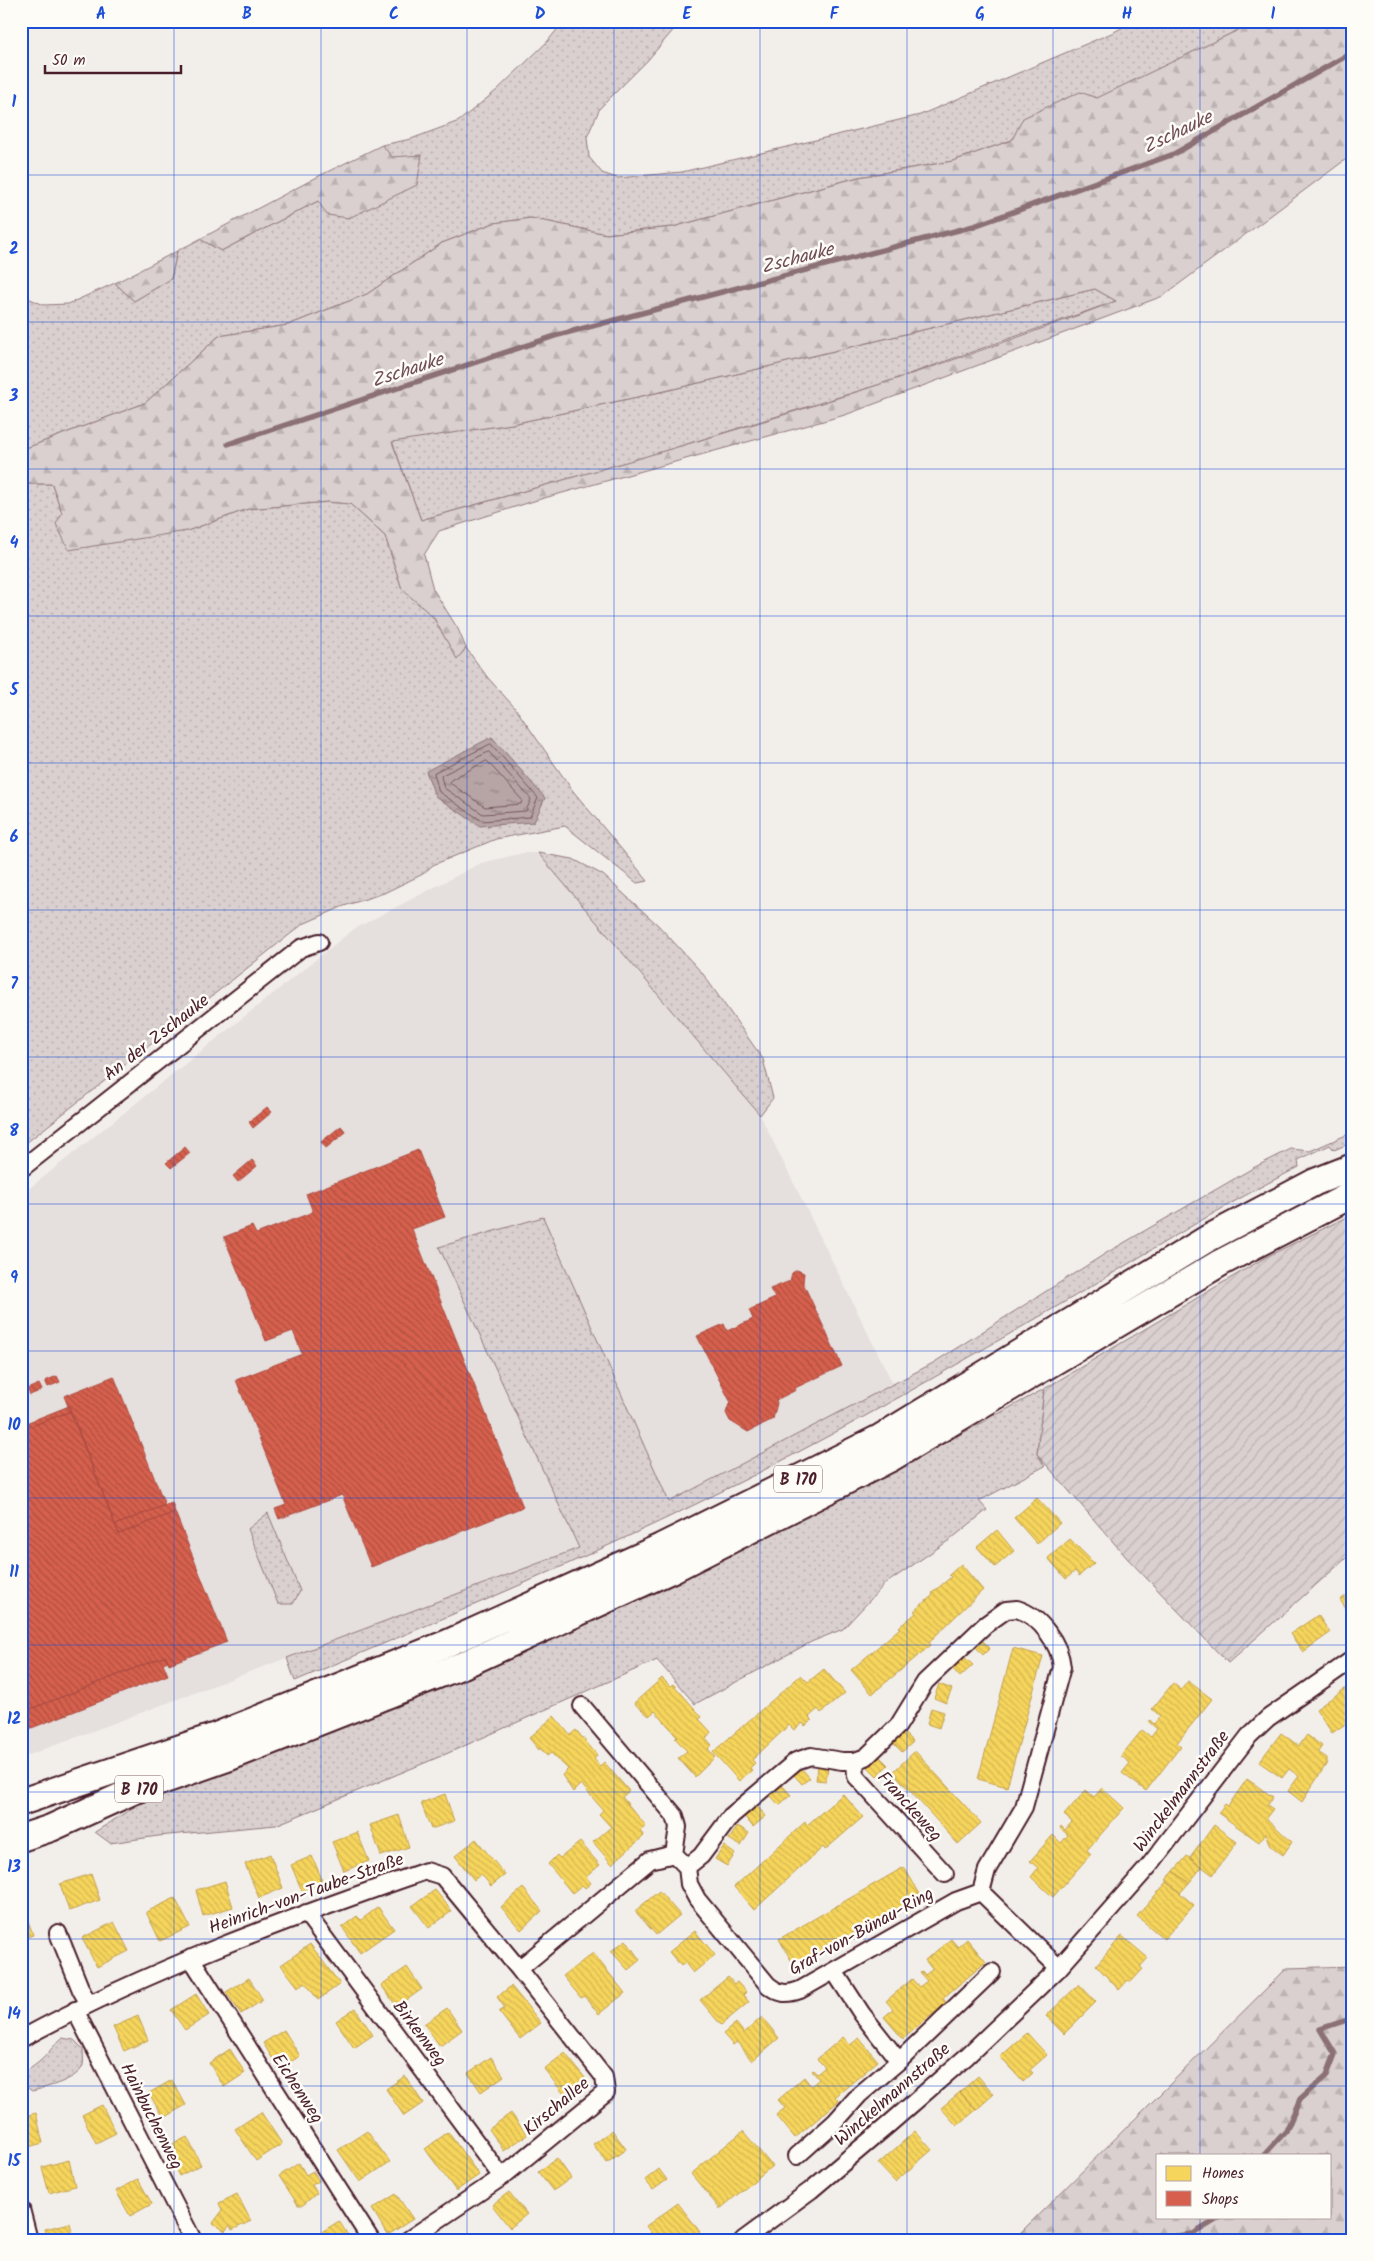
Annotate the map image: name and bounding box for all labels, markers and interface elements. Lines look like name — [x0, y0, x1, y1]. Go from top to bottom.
text: A — [96, 2, 106, 27]
text: B — [242, 2, 252, 27]
text: C — [389, 2, 399, 27]
text: D — [535, 2, 546, 27]
text: E — [683, 2, 693, 27]
text: F — [830, 2, 840, 27]
text: G — [975, 2, 985, 27]
text: H — [1122, 2, 1132, 27]
text: I — [1271, 2, 1276, 27]
scale bar — [45, 42, 181, 74]
text: 50 m — [52, 49, 86, 73]
text: 1 — [12, 90, 17, 115]
water label: Zschauke — [1138, 102, 1220, 163]
water label: Zschauke — [758, 234, 840, 283]
text: 2 — [9, 237, 19, 262]
water label: Zschauke — [368, 344, 450, 397]
text: 3 — [9, 384, 19, 409]
text: 4 — [10, 531, 19, 556]
text: 5 — [9, 678, 20, 703]
text: 6 — [10, 825, 19, 850]
text: 7 — [10, 972, 18, 997]
street label: An der Zschauke — [98, 987, 216, 1089]
text: 8 — [9, 1119, 19, 1144]
text: 9 — [10, 1266, 18, 1291]
text: 10 — [7, 1413, 21, 1438]
road number: B 170 — [774, 1466, 822, 1492]
text: 11 — [9, 1560, 19, 1585]
text: 12 — [7, 1707, 21, 1732]
street label: Winckelmannstraße — [1127, 1725, 1238, 1859]
street label: Franckeweg — [869, 1765, 949, 1849]
road number: B 170 — [115, 1776, 163, 1802]
street label: Heinrich-von-Taube-Straße — [205, 1846, 408, 1943]
text: 13 — [7, 1855, 21, 1880]
street label: Graf-von-Bünau-Ring — [784, 1880, 940, 1984]
street label: Birkenweg — [384, 1995, 453, 2073]
text: 14 — [7, 2002, 21, 2027]
street label: Winckelmannstraße — [828, 2036, 958, 2154]
street label: Eichenweg — [263, 2048, 330, 2130]
street label: Hainbuchenweg — [111, 2058, 190, 2175]
street label: Kirschallee — [517, 2070, 597, 2144]
text: 15 — [8, 2149, 22, 2174]
legend — [1156, 2154, 1332, 2218]
text: Homes — [1202, 2162, 1245, 2186]
text: Shops — [1202, 2188, 1239, 2212]

